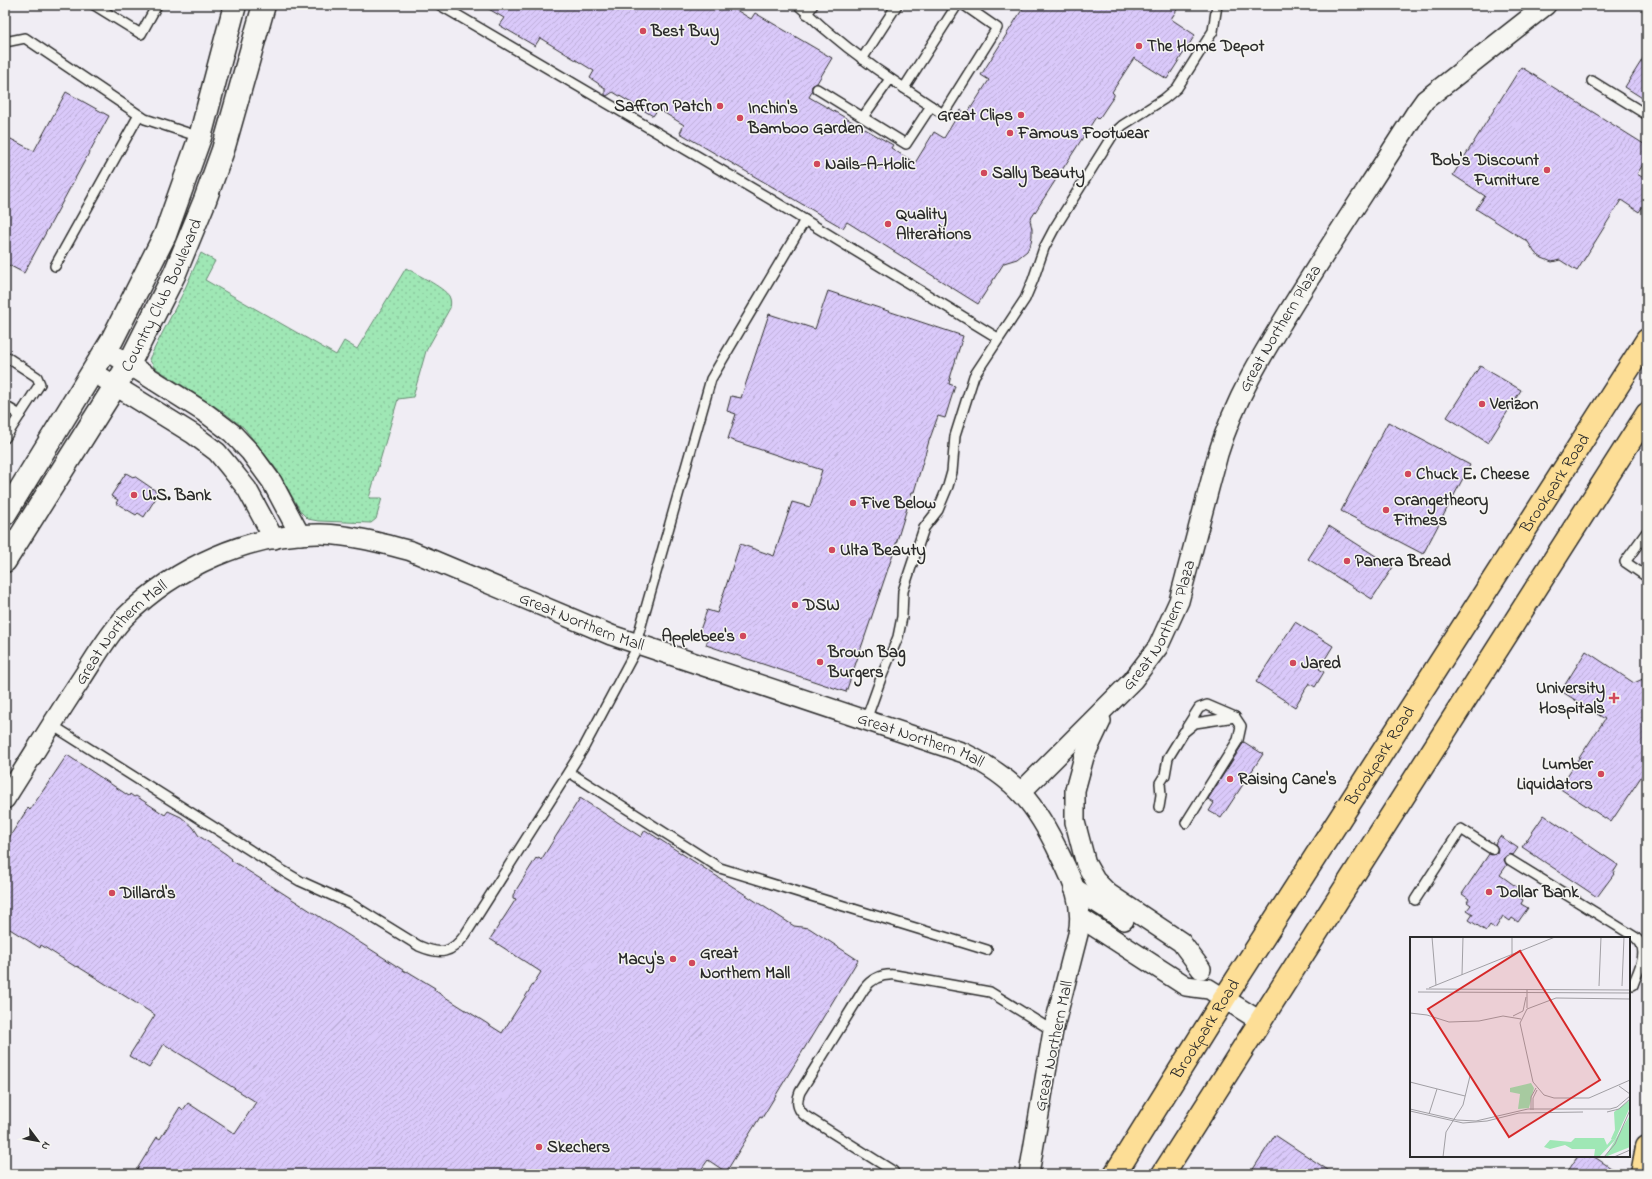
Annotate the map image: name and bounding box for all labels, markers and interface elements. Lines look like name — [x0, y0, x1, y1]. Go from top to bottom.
place label: Best Buy — [650, 19, 720, 46]
marker: Best Buy — [638, 26, 648, 36]
place label: The Home Depot — [1147, 34, 1265, 59]
marker: The Home Depot — [1134, 41, 1144, 51]
place label: Saffron Patch — [614, 94, 712, 119]
place label: Inchin's Bamboo Garden — [747, 96, 864, 141]
marker: Saffron Patch — [715, 101, 725, 111]
place label: Great Clips — [937, 103, 1013, 128]
marker: Great Clips — [1016, 110, 1026, 120]
marker: Inchin's Bamboo Garden — [735, 113, 745, 123]
place label: Famous Footwear — [1017, 121, 1150, 146]
marker: Famous Footwear — [1005, 128, 1015, 138]
place label: Bob's Discount Furniture — [1430, 148, 1540, 193]
place label: Nails-A-Holic — [825, 152, 916, 177]
marker: Nails-A-Holic — [812, 159, 822, 169]
place label: Sally Beauty — [992, 161, 1085, 188]
marker: Bob's Discount Furniture — [1542, 165, 1552, 175]
marker: Sally Beauty — [979, 168, 989, 178]
place label: Quality Alterations — [896, 202, 972, 247]
street label: Country Club Boulevard — [115, 214, 209, 377]
marker: Quality Alterations — [883, 219, 893, 229]
street label: Great Northern Plaza — [1232, 260, 1328, 397]
place label: Verizon — [1489, 392, 1539, 417]
marker: Verizon — [1477, 399, 1487, 409]
street label: Brookpark Road — [1513, 428, 1597, 539]
place label: Chuck E. Cheese — [1416, 462, 1531, 487]
marker: Chuck E. Cheese — [1403, 469, 1413, 479]
place label: U.S. Bank — [142, 483, 212, 508]
place label: Orangetheory Fitness — [1393, 488, 1489, 533]
marker: U.S. Bank — [129, 490, 139, 500]
place label: Five Below — [860, 491, 936, 516]
marker: Five Below — [848, 498, 858, 508]
marker: Orangetheory Fitness — [1381, 505, 1391, 515]
place label: Ulta Beauty — [840, 538, 926, 565]
marker: Ulta Beauty — [827, 545, 837, 555]
place label: Panera Bread — [1355, 549, 1451, 574]
marker: Panera Bread — [1342, 556, 1352, 566]
street label: Great Northern Plaza — [1117, 557, 1202, 696]
street label: Great Northern Mall — [68, 573, 172, 690]
street label: Great Northern Mall — [515, 585, 648, 658]
place label: DSW — [802, 593, 840, 618]
marker: DSW — [790, 600, 800, 610]
place label: Applebee's — [661, 624, 735, 649]
marker: Applebee's — [738, 631, 748, 641]
place label: Brown Bag Burgers — [827, 640, 906, 687]
place label: Jared — [1301, 651, 1341, 676]
marker: Brown Bag Burgers — [815, 657, 825, 667]
marker: Jared — [1288, 658, 1298, 668]
place label: University Hospitals — [1536, 676, 1606, 721]
marker: University Hospitals — [1608, 692, 1620, 704]
street label: Brookpark Road — [1338, 701, 1422, 811]
street label: Great Northern Mall — [854, 706, 989, 774]
place label: Lumber Liquidators — [1517, 752, 1594, 797]
place label: Raising Cane's — [1238, 767, 1337, 794]
marker: Lumber Liquidators — [1596, 769, 1606, 779]
marker: Raising Cane's — [1225, 774, 1235, 784]
place label: Dollar Bank — [1496, 880, 1579, 905]
place label: Dillard's — [119, 881, 176, 906]
marker: Dollar Bank — [1484, 887, 1494, 897]
marker: Dillard's — [107, 888, 117, 898]
inset map — [1410, 937, 1630, 1157]
place label: Great Northern Mall — [700, 941, 790, 986]
place label: Macy's — [618, 947, 665, 974]
marker: Macy's — [668, 954, 678, 964]
marker: Great Northern Mall — [687, 958, 697, 968]
street label: Brookpark Road — [1164, 974, 1246, 1085]
street label: Great Northern Mall — [1028, 978, 1080, 1114]
north arrow — [18, 1121, 58, 1161]
place label: Skechers — [547, 1135, 610, 1160]
text: N — [37, 1138, 54, 1153]
marker: Skechers — [534, 1142, 544, 1152]

